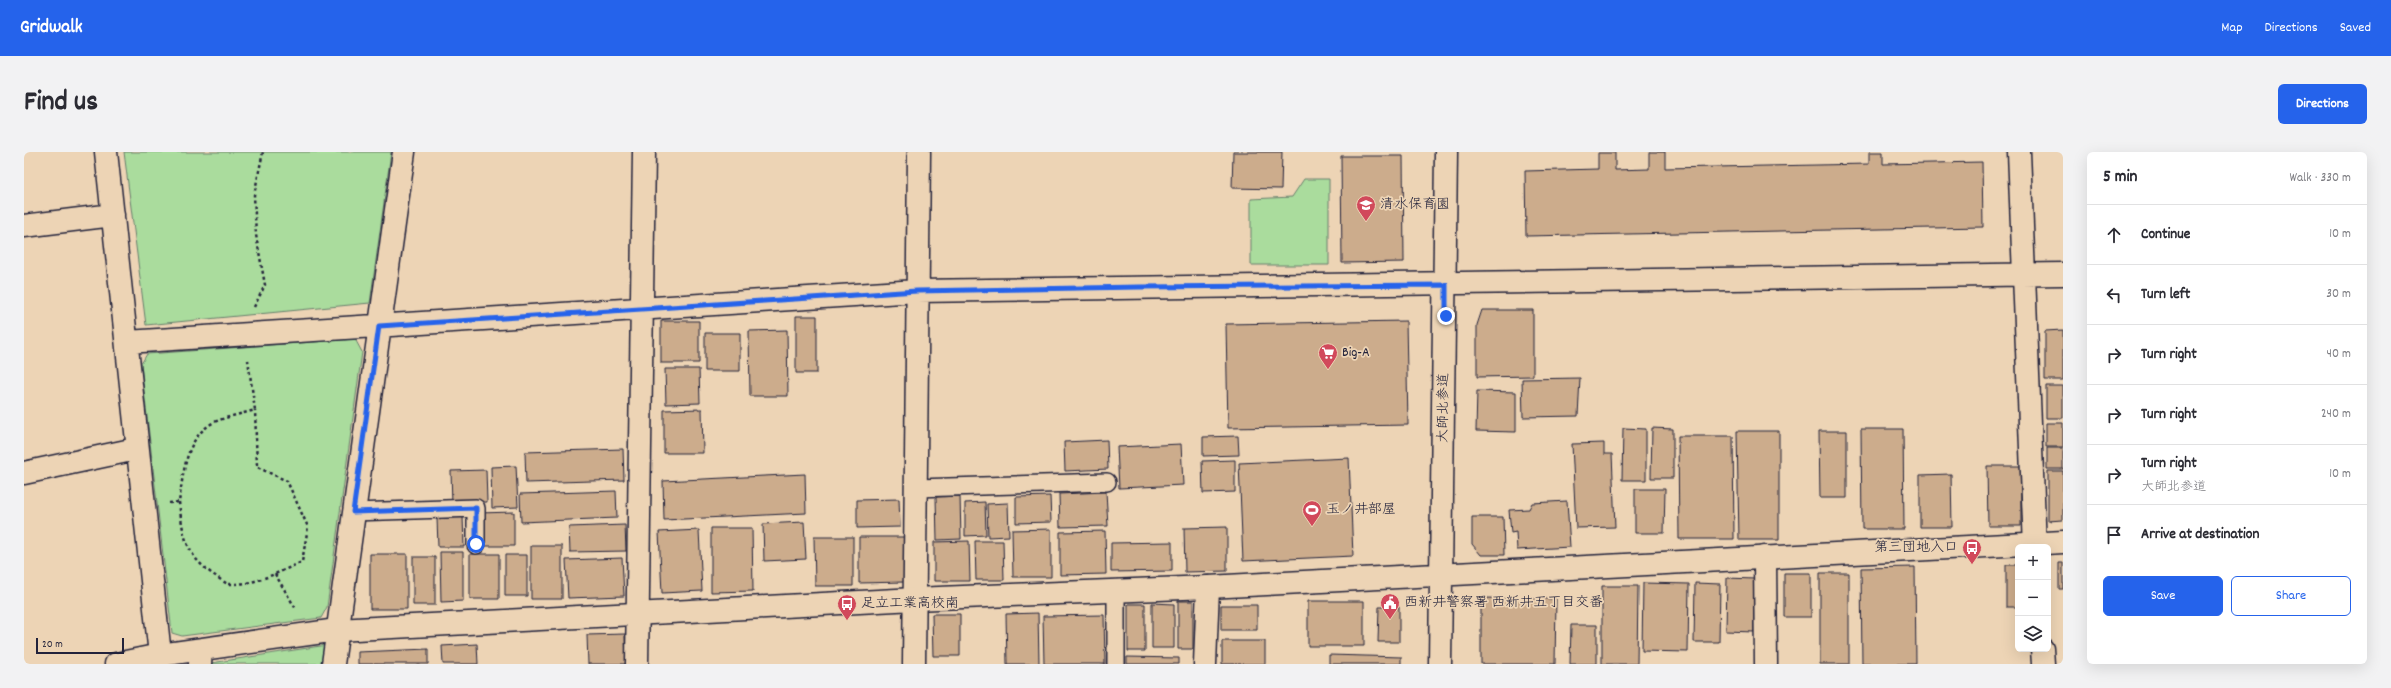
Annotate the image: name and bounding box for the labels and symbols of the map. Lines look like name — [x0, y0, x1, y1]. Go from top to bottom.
school or university icon: 清水保育園 — [1355, 194, 1377, 222]
place label: 清水保育園 — [1380, 195, 1450, 215]
route end — [1437, 307, 1455, 325]
supermarket icon: Big-A — [1317, 342, 1339, 370]
place label: Big-A — [1342, 343, 1370, 363]
street label: 大師北参道 — [1433, 373, 1455, 443]
sports icon: 玉ノ井部屋 — [1301, 499, 1323, 527]
place label: 玉ノ井部屋 — [1326, 500, 1396, 520]
route start — [467, 535, 485, 553]
bus stop icon: 第三団地入口 — [1961, 537, 1983, 565]
place label: 第三団地入口 — [1874, 538, 1958, 558]
public building icon: 西新井警察署 西新井五丁目交番 — [1379, 592, 1401, 620]
bus stop icon: 足立工業高校南 — [836, 593, 858, 621]
place label: 西新井警察署 西新井五丁目交番 — [1404, 593, 1603, 613]
place label: 足立工業高校南 — [861, 594, 959, 614]
scale bar — [36, 636, 124, 655]

